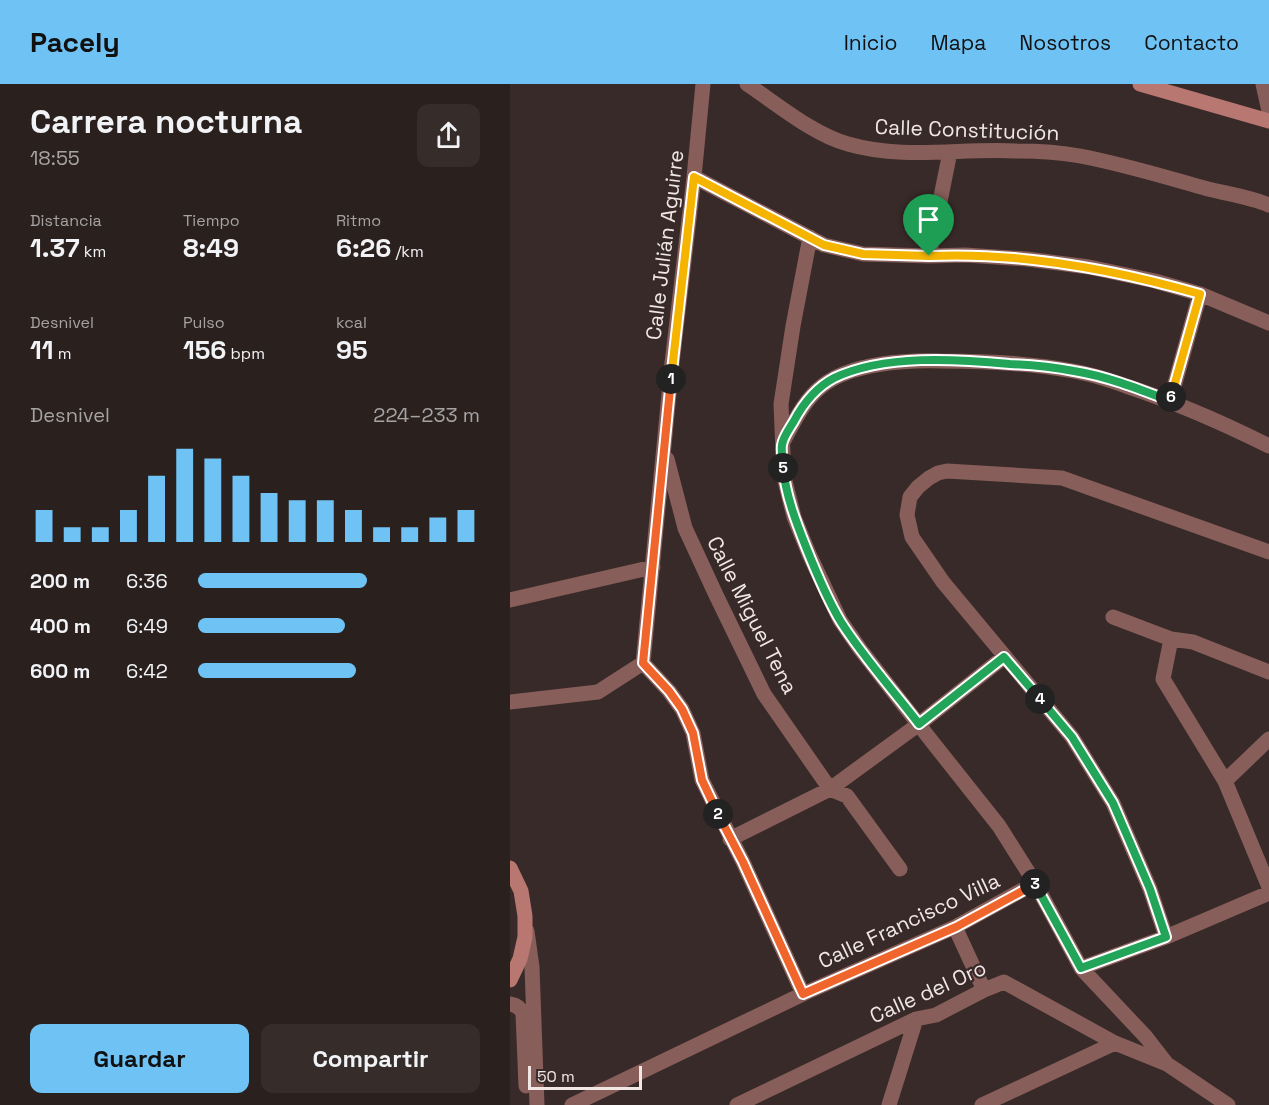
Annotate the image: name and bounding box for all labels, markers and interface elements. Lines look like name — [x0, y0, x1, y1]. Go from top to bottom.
text: Pacely — [30, 24, 120, 60]
text: Inicio — [844, 29, 898, 56]
text: Mapa — [931, 29, 986, 56]
text: Nosotros — [1019, 29, 1111, 56]
text: Contacto — [1144, 29, 1239, 56]
text: Carrera nocturna — [30, 101, 302, 143]
button: share — [417, 104, 480, 167]
street label: Calle Constitución — [874, 113, 1060, 146]
text: 18:55 — [30, 145, 80, 171]
street label: Calle Julián Aguirre — [639, 148, 690, 342]
pin — [903, 194, 954, 256]
icon: arrive — [912, 203, 945, 236]
text: Distancia — [30, 210, 102, 231]
text: Tiempo — [183, 210, 240, 231]
text: Ritmo — [336, 210, 381, 231]
text: 1.37 — [30, 231, 80, 265]
text: 8:49 — [183, 231, 239, 265]
text: 6:26 — [336, 231, 391, 265]
text: km — [80, 241, 106, 262]
text: /km — [391, 241, 424, 262]
text: Desnivel — [30, 312, 94, 333]
text: Pulso — [183, 312, 225, 333]
text: kcal — [336, 312, 367, 333]
text: 11 — [30, 333, 54, 367]
text: 156 — [183, 333, 226, 367]
text: 95 — [336, 333, 368, 367]
text: m — [54, 343, 71, 364]
text: bpm — [226, 343, 265, 364]
pin: 1 — [656, 364, 686, 394]
text: 1 — [667, 368, 675, 389]
pin: 6 — [1156, 382, 1186, 412]
text: 6 — [1166, 386, 1176, 407]
text: Desnivel — [30, 402, 110, 428]
text: 224–233 m — [373, 402, 480, 428]
pin: 5 — [768, 453, 798, 483]
text: 5 — [778, 457, 788, 478]
street label: Calle Miguel Tena — [701, 531, 804, 698]
text: 200 m — [30, 568, 90, 594]
text: 6:36 — [126, 568, 168, 594]
text: 400 m — [30, 613, 91, 639]
text: 6:49 — [126, 613, 168, 639]
text: 600 m — [30, 658, 90, 684]
text: 6:42 — [126, 658, 168, 684]
pin: 4 — [1025, 684, 1055, 714]
text: 4 — [1035, 688, 1045, 709]
pin: 2 — [703, 799, 733, 829]
text: 2 — [713, 803, 723, 824]
street label: Calle Francisco Villa — [814, 867, 1004, 975]
pin: 3 — [1020, 869, 1050, 899]
text: 3 — [1030, 873, 1040, 894]
street label: Calle del Oro — [865, 954, 990, 1029]
button: Guardar — [30, 1024, 249, 1093]
button: Compartir — [261, 1024, 480, 1093]
scale bar — [528, 1063, 642, 1090]
text: 50 m — [537, 1066, 575, 1087]

